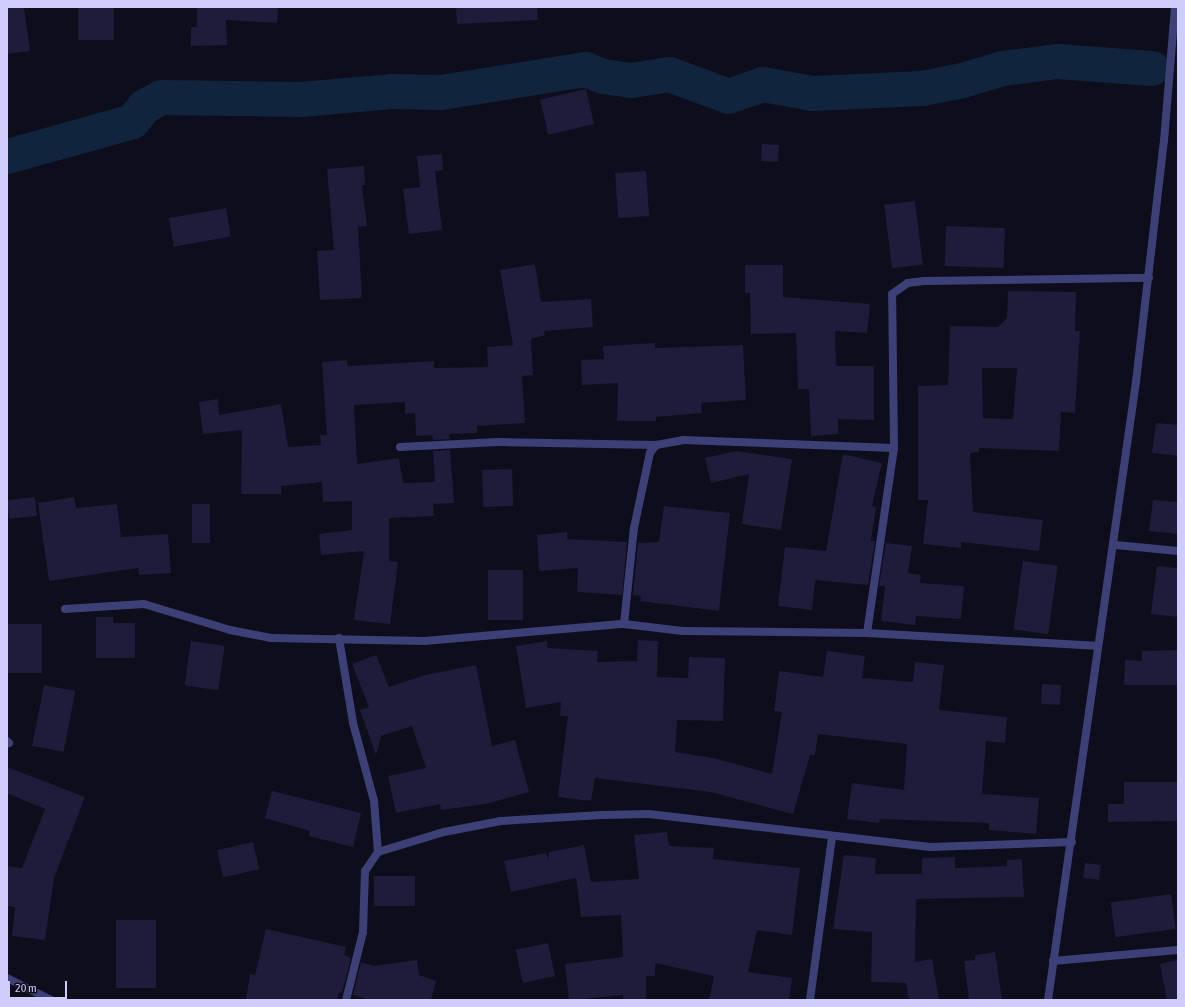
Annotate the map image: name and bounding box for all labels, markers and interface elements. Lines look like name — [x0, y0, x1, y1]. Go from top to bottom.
scale bar — [10, 973, 69, 999]
text: 20 m — [15, 981, 37, 995]

